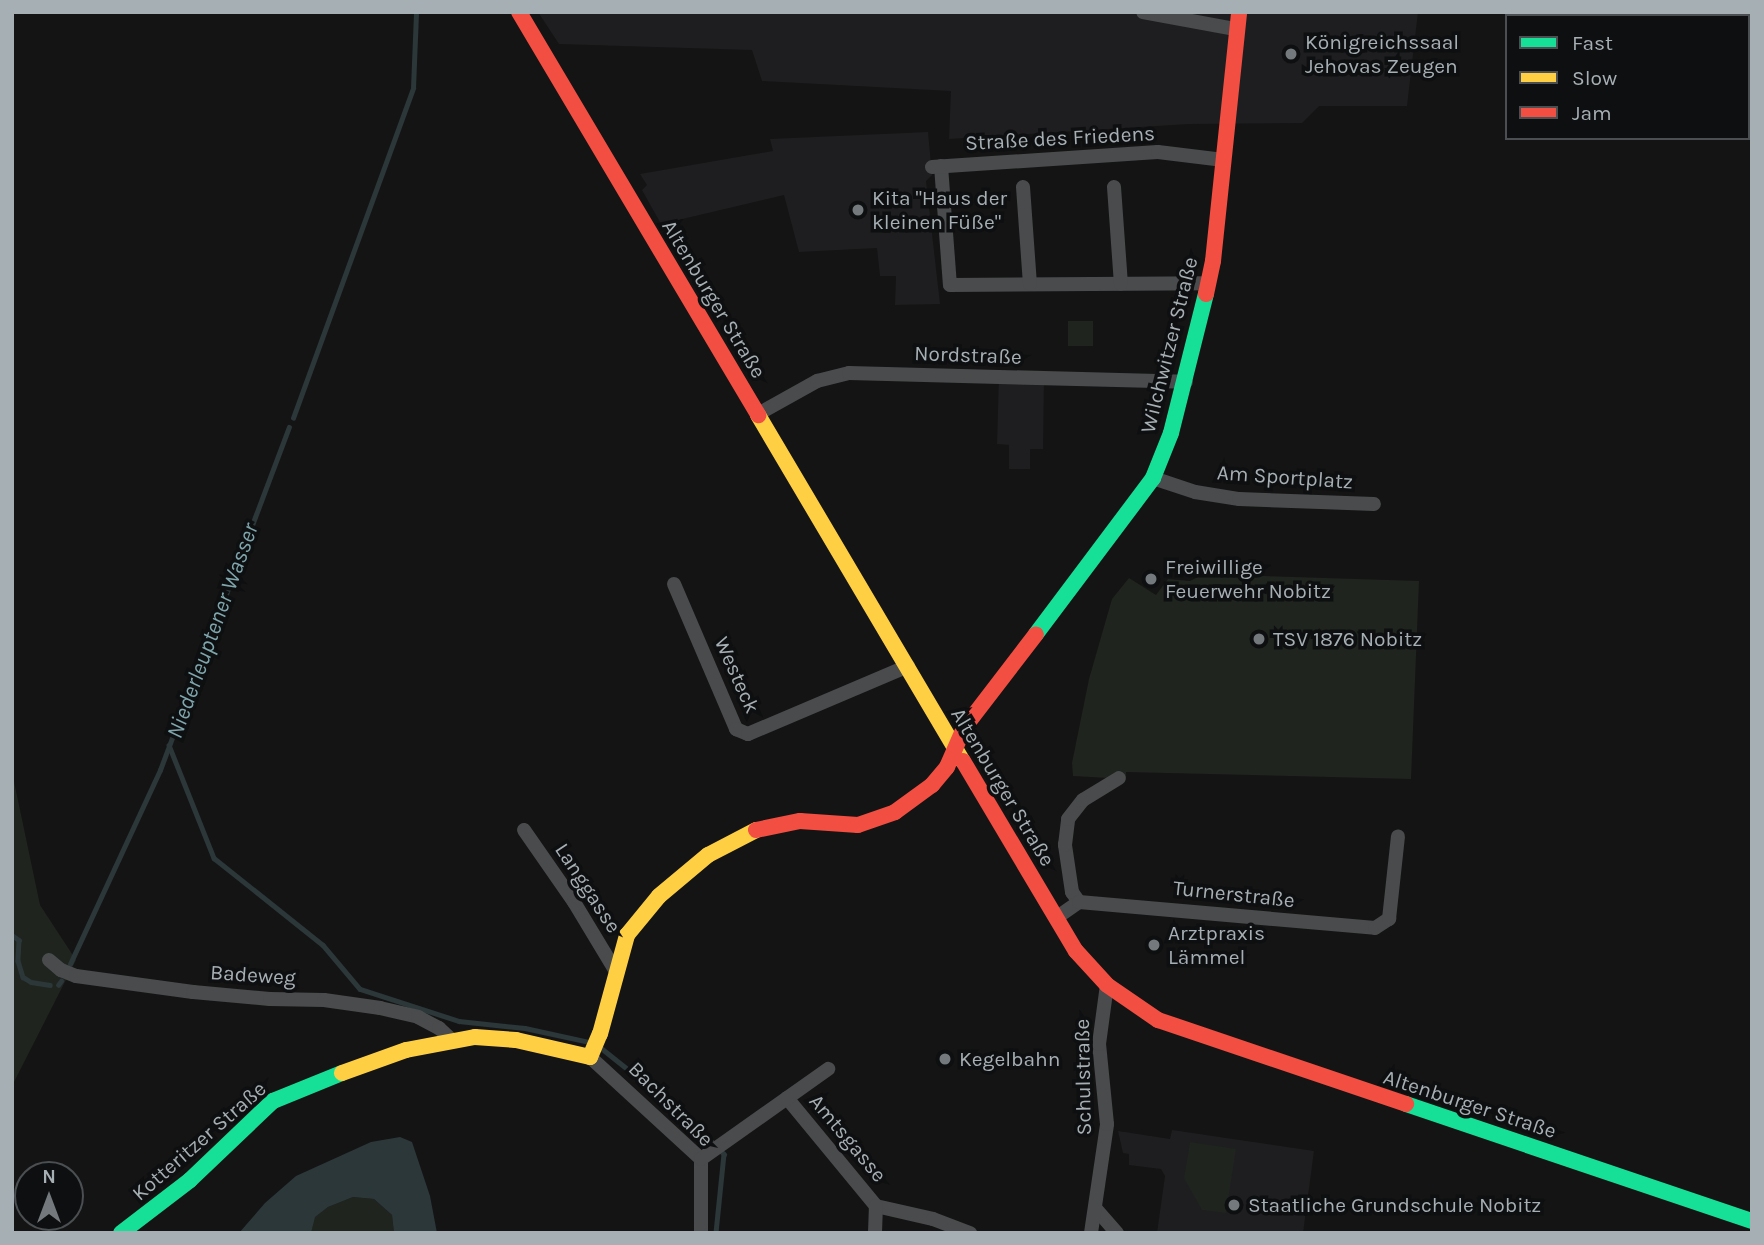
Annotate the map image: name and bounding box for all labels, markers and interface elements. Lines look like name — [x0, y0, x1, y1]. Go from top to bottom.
legend — [1505, 14, 1750, 140]
place label: Königreichssaal Jehovas Zeugen — [1305, 29, 1459, 79]
text: Fast — [1572, 31, 1613, 55]
marker: Königreichssaal Jehovas Zeugen — [1283, 46, 1299, 62]
text: Slow — [1572, 66, 1617, 90]
text: Jam — [1572, 101, 1612, 125]
street label: Straße des Friedens — [964, 120, 1156, 156]
place label: Kita "Haus der kleinen Füße" — [872, 185, 1007, 235]
marker: Kita "Haus der kleinen Füße" — [850, 202, 866, 218]
street label: Altenburger Straße — [657, 215, 771, 383]
street label: Wilchwitzer Straße — [1135, 254, 1203, 436]
street label: Nordstraße — [914, 341, 1022, 369]
street label: Am Sportplatz — [1216, 460, 1354, 494]
water label: Niederleuptener Wasser — [161, 520, 265, 742]
place label: Freiwillige Feuerwehr Nobitz — [1165, 554, 1331, 604]
marker: Freiwillige Feuerwehr Nobitz — [1143, 571, 1159, 587]
place label: TSV 1876 Nobitz — [1273, 626, 1422, 652]
marker: TSV 1876 Nobitz — [1251, 631, 1267, 647]
street label: Westeck — [709, 633, 765, 717]
street label: Altenburger Straße — [946, 703, 1060, 871]
street label: Langgasse — [550, 838, 626, 938]
street label: Turnerstraße — [1172, 875, 1296, 913]
place label: Arztpraxis Lämmel — [1168, 920, 1265, 970]
marker: Arztpraxis Lämmel — [1146, 937, 1162, 953]
street label: Badeweg — [209, 959, 297, 991]
street label: Schulstraße — [1069, 1019, 1097, 1135]
place label: Kegelbahn — [959, 1046, 1060, 1072]
marker: Kegelbahn — [937, 1051, 953, 1067]
street label: Bachstraße — [623, 1056, 719, 1152]
street label: Altenburger Straße — [1380, 1064, 1560, 1144]
street label: Kotteritzer Straße — [127, 1076, 271, 1206]
street label: Amtsgasse — [804, 1089, 892, 1187]
north arrow — [14, 1161, 84, 1231]
text: N — [42, 1166, 56, 1188]
place label: Staatliche Grundschule Nobitz — [1248, 1192, 1541, 1218]
marker: Staatliche Grundschule Nobitz — [1226, 1197, 1242, 1213]

